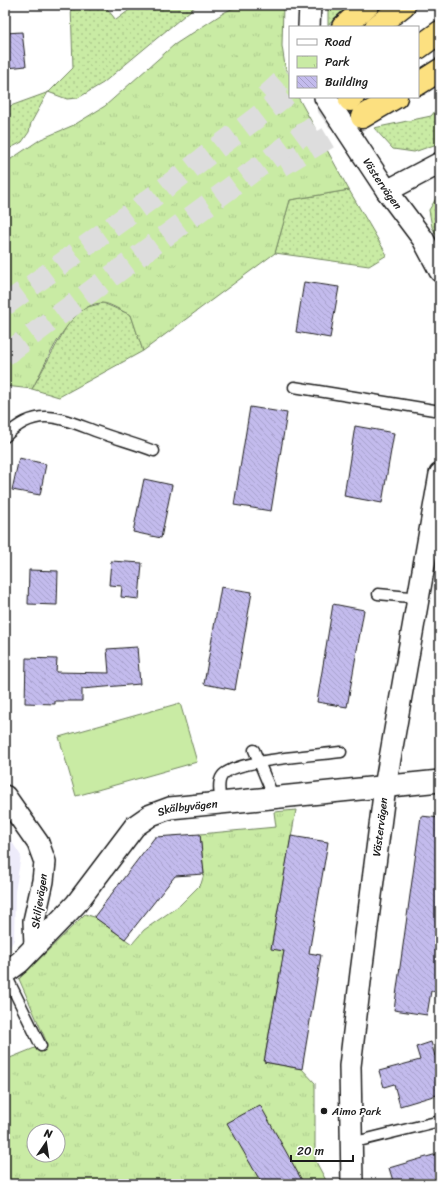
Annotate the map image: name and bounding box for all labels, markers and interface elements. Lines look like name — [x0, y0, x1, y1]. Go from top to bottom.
legend — [289, 26, 419, 98]
text: Road — [325, 31, 352, 53]
text: Park — [325, 51, 350, 73]
text: Building — [325, 71, 368, 93]
street label: Västervägen — [358, 154, 407, 214]
street label: Skälbyvägen — [155, 794, 219, 822]
street label: Västervägen — [367, 796, 394, 858]
street label: Skiljevägen — [26, 872, 53, 930]
place label: Aimo Park — [331, 1102, 382, 1121]
marker: Aimo Park — [319, 1106, 329, 1116]
north arrow — [26, 1123, 66, 1163]
text: N — [41, 1123, 54, 1144]
scale bar — [291, 1137, 353, 1163]
text: 20 m — [297, 1140, 324, 1162]

